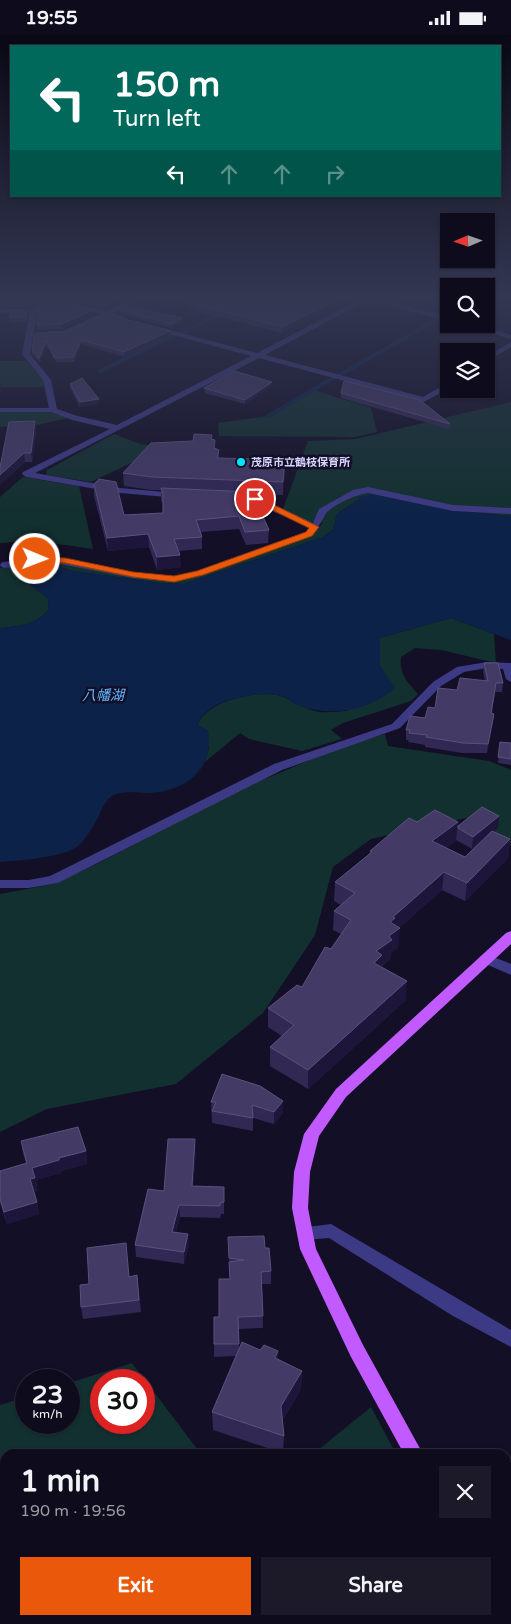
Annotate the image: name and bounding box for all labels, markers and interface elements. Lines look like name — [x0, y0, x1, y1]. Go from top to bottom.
text: 19:55 — [25, 7, 78, 29]
text: 150 m — [113, 64, 220, 106]
icon: left — [30, 65, 95, 130]
text: Turn left — [113, 106, 201, 132]
icon: left — [162, 160, 190, 188]
icon: ahead — [215, 160, 243, 188]
icon: ahead — [268, 160, 296, 188]
icon: right — [321, 160, 349, 188]
north arrow — [440, 213, 495, 267]
map controls — [440, 213, 495, 398]
button: search — [440, 278, 495, 333]
button: layers — [440, 343, 495, 398]
marker: 茂原市立鶴枝保育所 — [235, 456, 247, 468]
place label: 茂原市立鶴枝保育所 — [251, 456, 350, 469]
pin — [234, 478, 276, 520]
icon: arrive — [241, 485, 269, 513]
position arrow — [8, 532, 60, 584]
water label: 八幡湖 — [82, 687, 126, 704]
speed limit sign: 30 — [90, 1369, 155, 1434]
text: 23 — [32, 1380, 63, 1410]
text: km/h — [32, 1407, 63, 1421]
text: 1 min — [20, 1463, 100, 1500]
button: close — [439, 1466, 491, 1518]
text: 190 m · 19:56 — [20, 1501, 126, 1521]
button: Exit — [20, 1557, 251, 1615]
button: Share — [261, 1557, 491, 1615]

